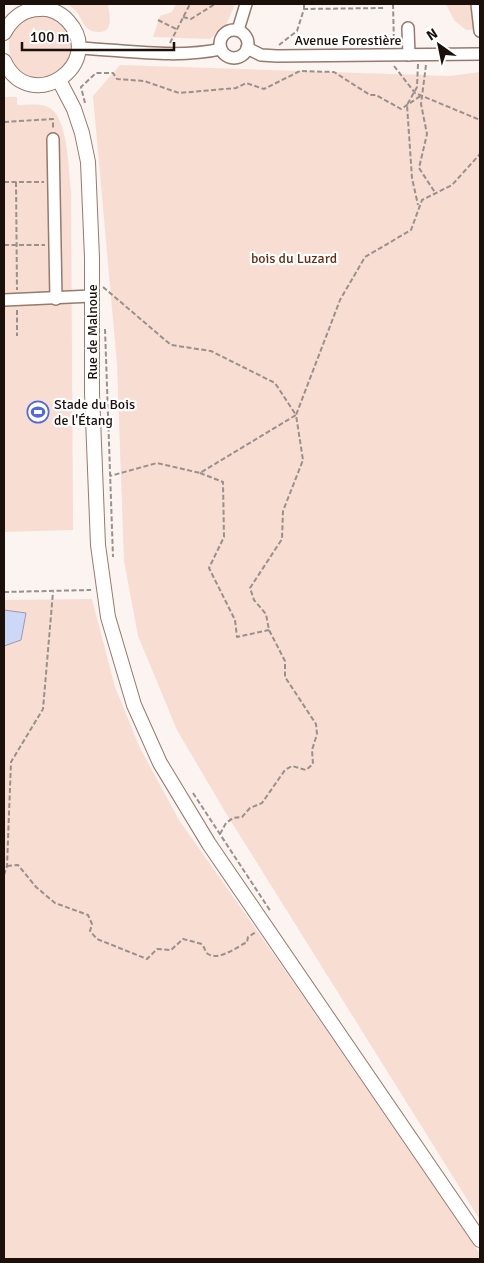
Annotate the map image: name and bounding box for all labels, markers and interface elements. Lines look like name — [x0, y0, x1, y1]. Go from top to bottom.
scale bar — [22, 20, 175, 52]
north arrow — [414, 20, 464, 70]
text: N — [423, 25, 441, 44]
text: 100 m — [30, 28, 70, 46]
street label: Avenue Forestière — [295, 32, 401, 49]
park label: bois du Luzard — [251, 250, 337, 267]
street label: Rue de Malnoue — [84, 284, 101, 380]
place label: Stade du Bois de l'Étang — [54, 396, 135, 429]
sports icon: Stade du Bois de l'Étang — [26, 400, 50, 424]

